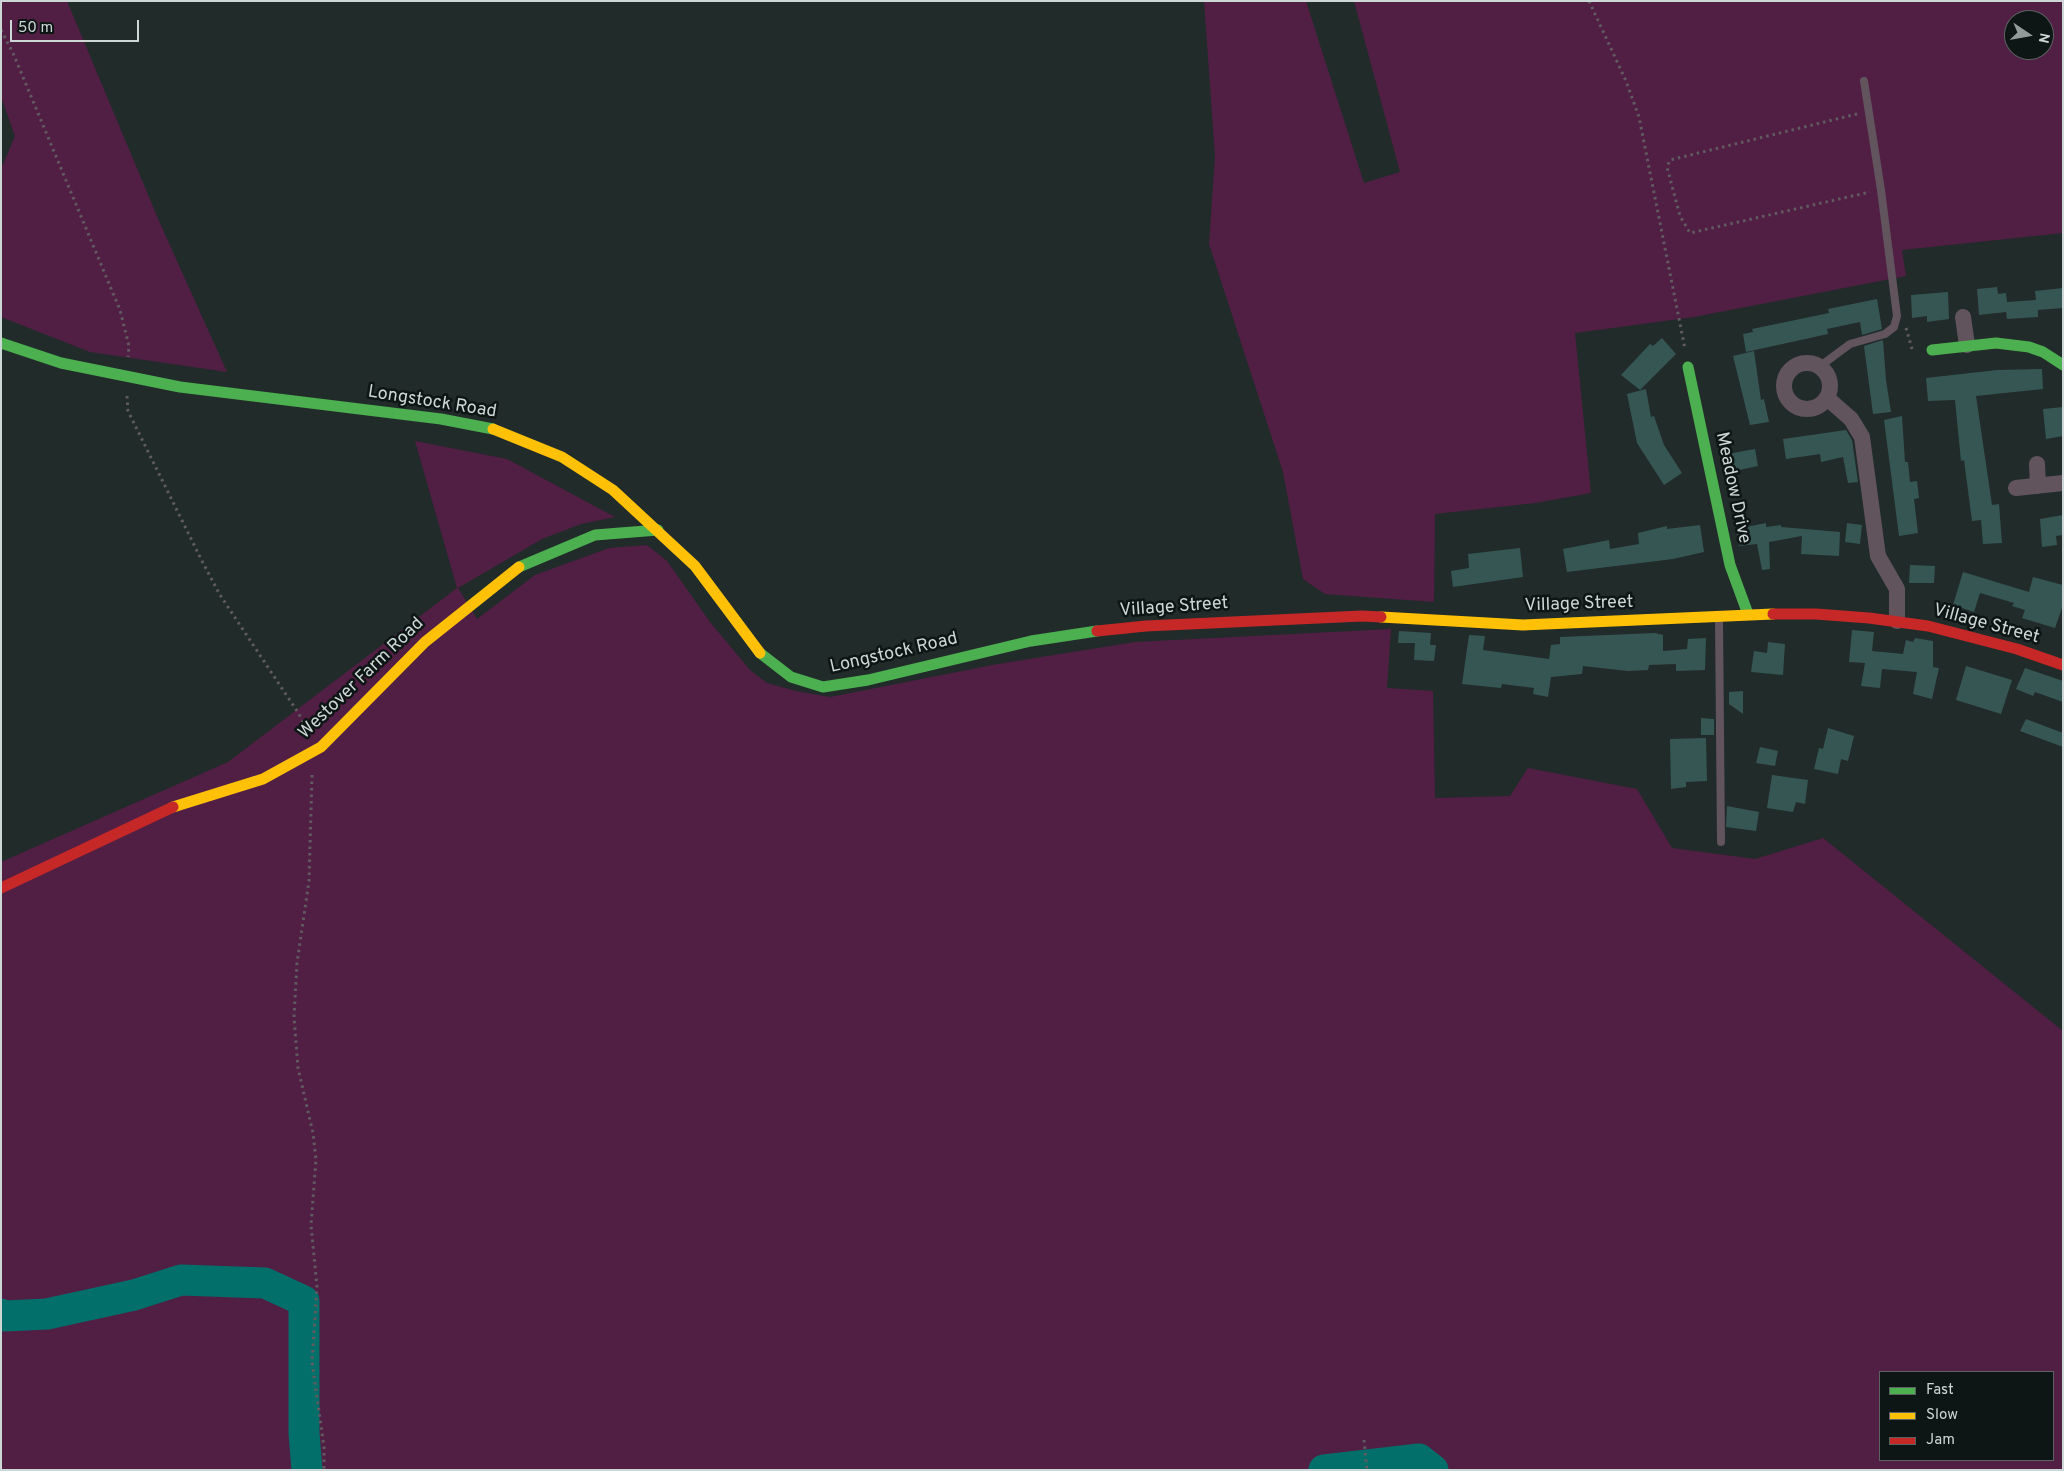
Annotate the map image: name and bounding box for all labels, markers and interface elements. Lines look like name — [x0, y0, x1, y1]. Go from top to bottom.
scale bar — [12, 10, 141, 42]
north arrow — [2004, 10, 2054, 60]
text: 50 m — [18, 19, 53, 38]
text: N — [2034, 31, 2053, 45]
street label: Longstock Road — [366, 382, 498, 424]
street label: Meadow Drive — [1710, 430, 1754, 546]
street label: Village Street — [1524, 592, 1634, 618]
street label: Village Street — [1119, 593, 1229, 623]
street label: Village Street — [1931, 600, 2041, 650]
street label: Westover Farm Road — [295, 614, 429, 744]
street label: Longstock Road — [828, 629, 960, 679]
legend — [1879, 1371, 2054, 1461]
text: Fast — [1926, 1381, 1954, 1400]
text: Slow — [1926, 1406, 1958, 1425]
text: Jam — [1926, 1431, 1955, 1450]

